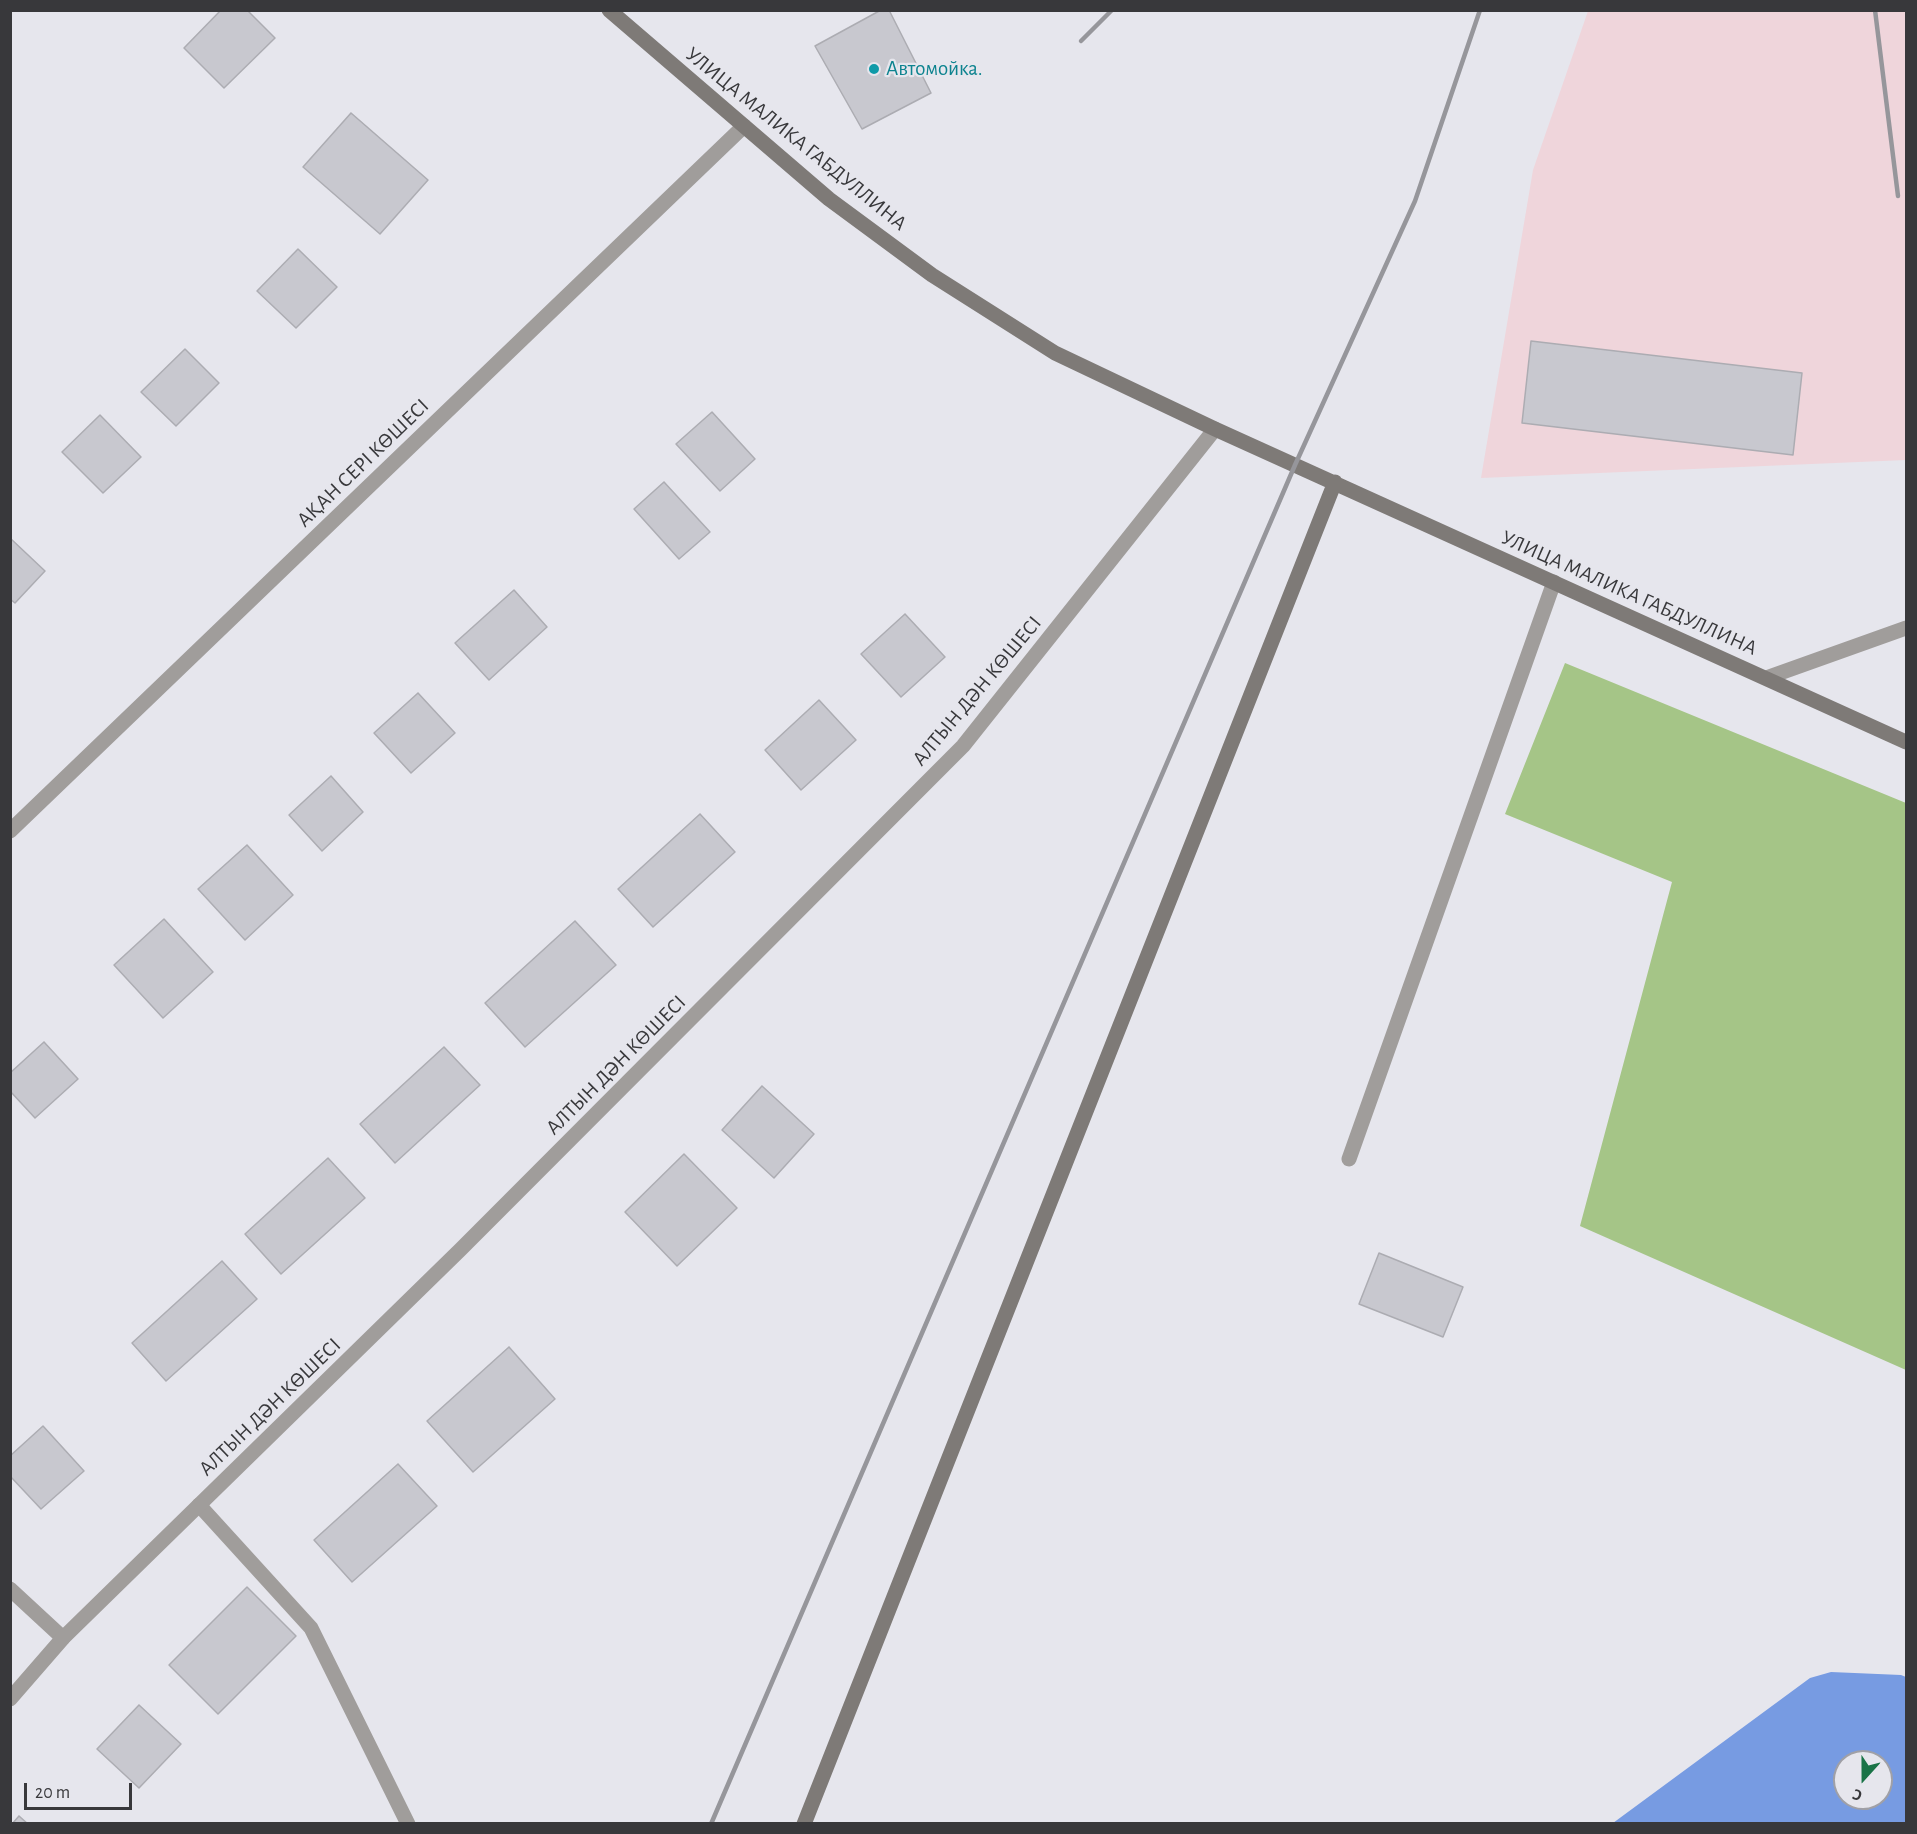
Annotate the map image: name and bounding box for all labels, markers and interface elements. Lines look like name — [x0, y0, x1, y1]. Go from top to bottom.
street label: УЛИЦА МАЛИКА ГАБДУЛЛИНА — [680, 42, 912, 236]
place label: Автомойка. — [886, 56, 983, 82]
marker: Автомойка. — [867, 62, 881, 76]
street label: АҚАН СЕРІ КӨШЕСІ — [292, 393, 434, 533]
street label: УЛИЦА МАЛИКА ГАБДУЛЛИНА — [1497, 525, 1761, 661]
street label: АЛТЫН ДӘН КӨШЕСІ — [907, 611, 1047, 771]
street label: АЛТЫН ДӘН КӨШЕСІ — [541, 990, 691, 1140]
street label: АЛТЫН ДӘН КӨШЕСІ — [194, 1333, 346, 1481]
north arrow — [1833, 1750, 1893, 1810]
scale bar — [27, 1771, 135, 1809]
text: 20 m — [35, 1784, 70, 1802]
text: С — [1850, 1786, 1864, 1804]

